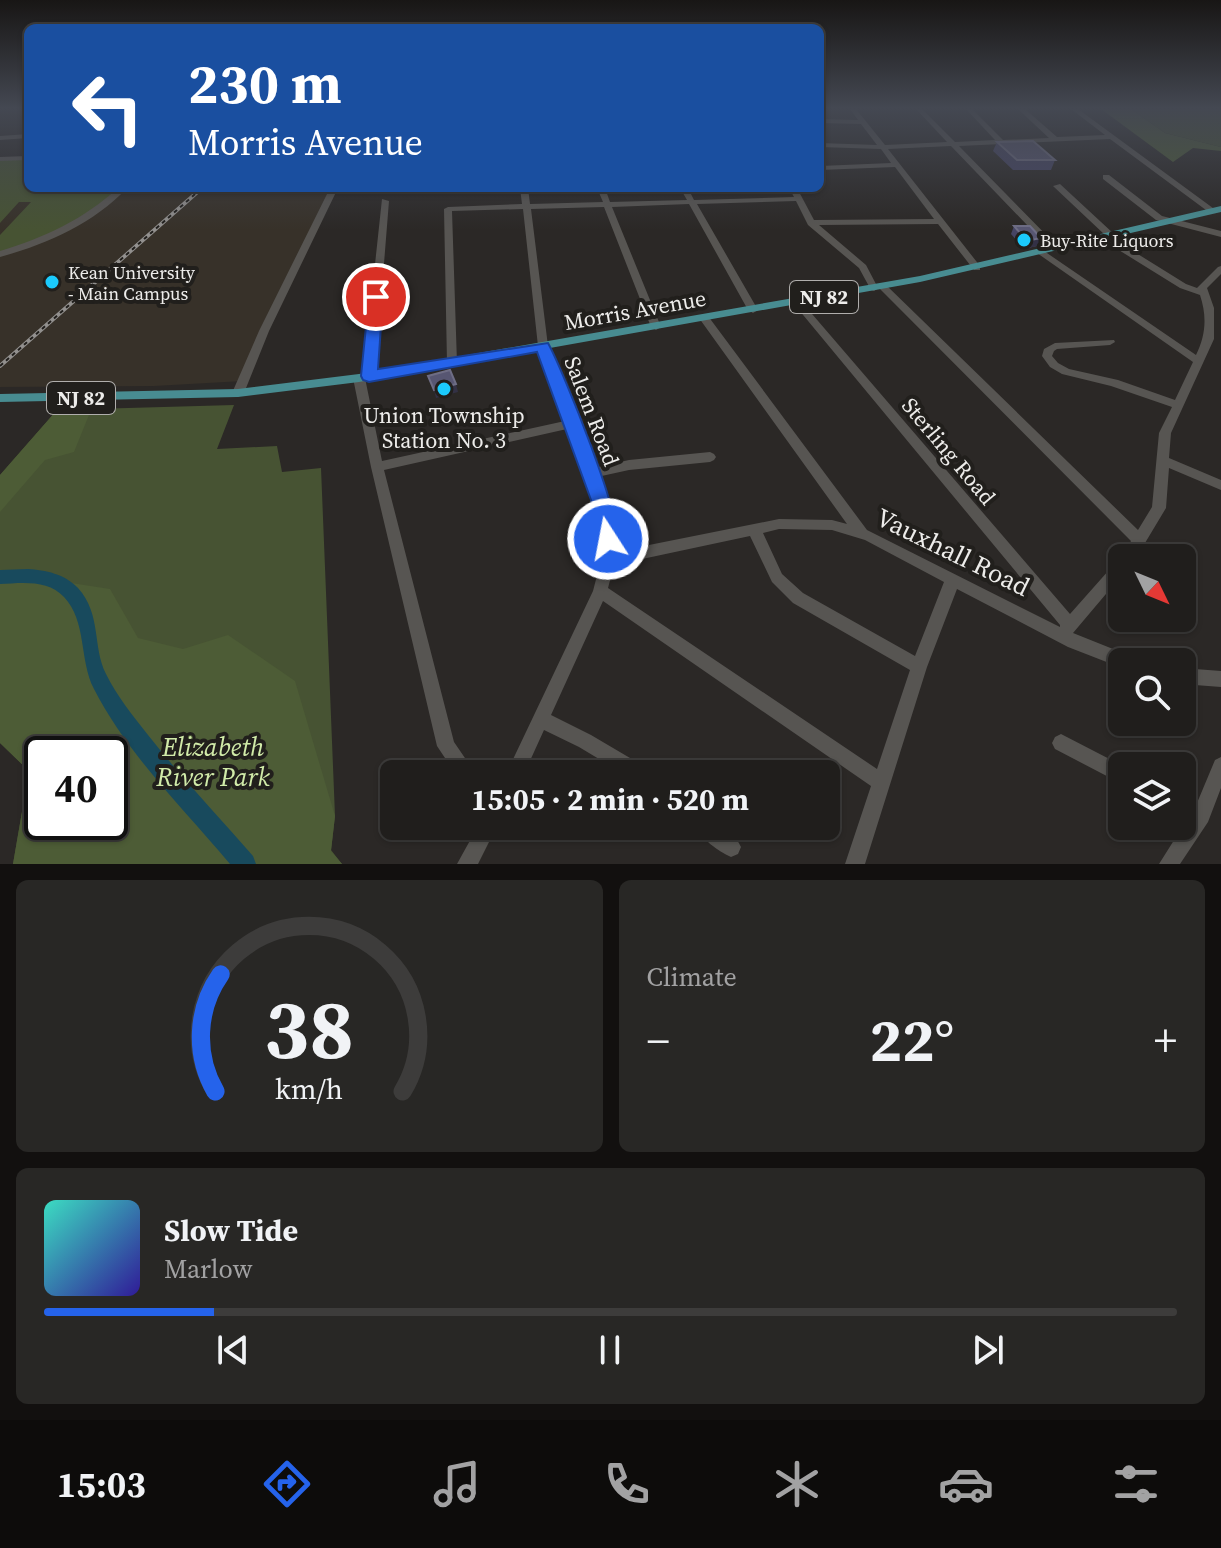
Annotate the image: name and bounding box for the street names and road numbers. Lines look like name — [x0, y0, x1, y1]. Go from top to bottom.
road number: NJ 82 — [790, 281, 858, 313]
street label: Morris Avenue — [562, 283, 708, 337]
street label: Salem Road — [557, 352, 627, 471]
road number: NJ 82 — [47, 382, 115, 414]
street label: Sterling Road — [895, 391, 1003, 511]
street label: Vauxhall Road — [870, 499, 1036, 605]

